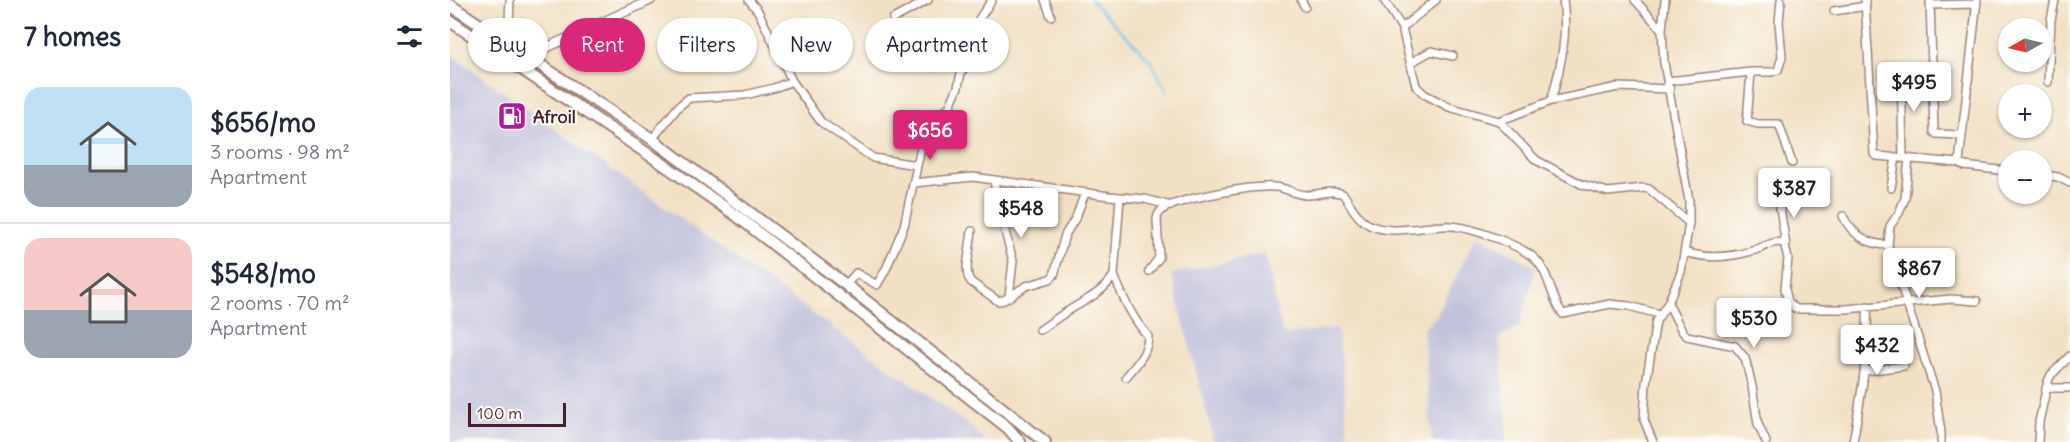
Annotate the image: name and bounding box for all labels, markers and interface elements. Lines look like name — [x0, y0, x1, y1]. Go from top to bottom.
chip: Buy — [468, 18, 548, 72]
chip: Rent — [560, 18, 645, 72]
chip: Filters — [657, 18, 757, 72]
chip: New — [769, 18, 853, 72]
chip: Apartment — [865, 18, 1009, 72]
north arrow — [1998, 18, 2052, 72]
map controls — [1998, 18, 2052, 204]
text: 7 homes — [24, 20, 121, 53]
icon: filters — [393, 20, 426, 53]
pin: $495 — [1878, 62, 1950, 113]
text: $495 — [1891, 69, 1937, 94]
button: + — [1998, 84, 2052, 138]
fuel station icon: Afroil — [496, 100, 528, 132]
place label: Afroil — [533, 105, 576, 128]
text: $656/mo — [210, 106, 316, 139]
pin: $656 — [894, 110, 966, 161]
icon: home — [72, 111, 144, 183]
text: $656 — [907, 117, 953, 142]
text: 3 rooms · 98 m² — [210, 139, 350, 164]
button: − — [1998, 150, 2052, 204]
text: Apartment — [210, 164, 307, 189]
pin: $387 — [1758, 168, 1830, 219]
text: $387 — [1772, 175, 1816, 200]
pin: $548 — [985, 188, 1057, 239]
text: $548 — [998, 195, 1044, 220]
pin: $867 — [1883, 248, 1955, 299]
text: $867 — [1897, 255, 1941, 280]
text: $548/mo — [210, 257, 316, 290]
icon: home — [72, 262, 144, 334]
text: 2 rooms · 70 m² — [210, 290, 350, 315]
pin: $530 — [1718, 298, 1790, 349]
text: $530 — [1730, 305, 1778, 330]
text: Apartment — [210, 315, 307, 340]
pin: $432 — [1841, 325, 1913, 376]
text: $432 — [1855, 332, 1899, 357]
scale bar — [468, 400, 566, 428]
text: 100 m — [477, 403, 522, 423]

